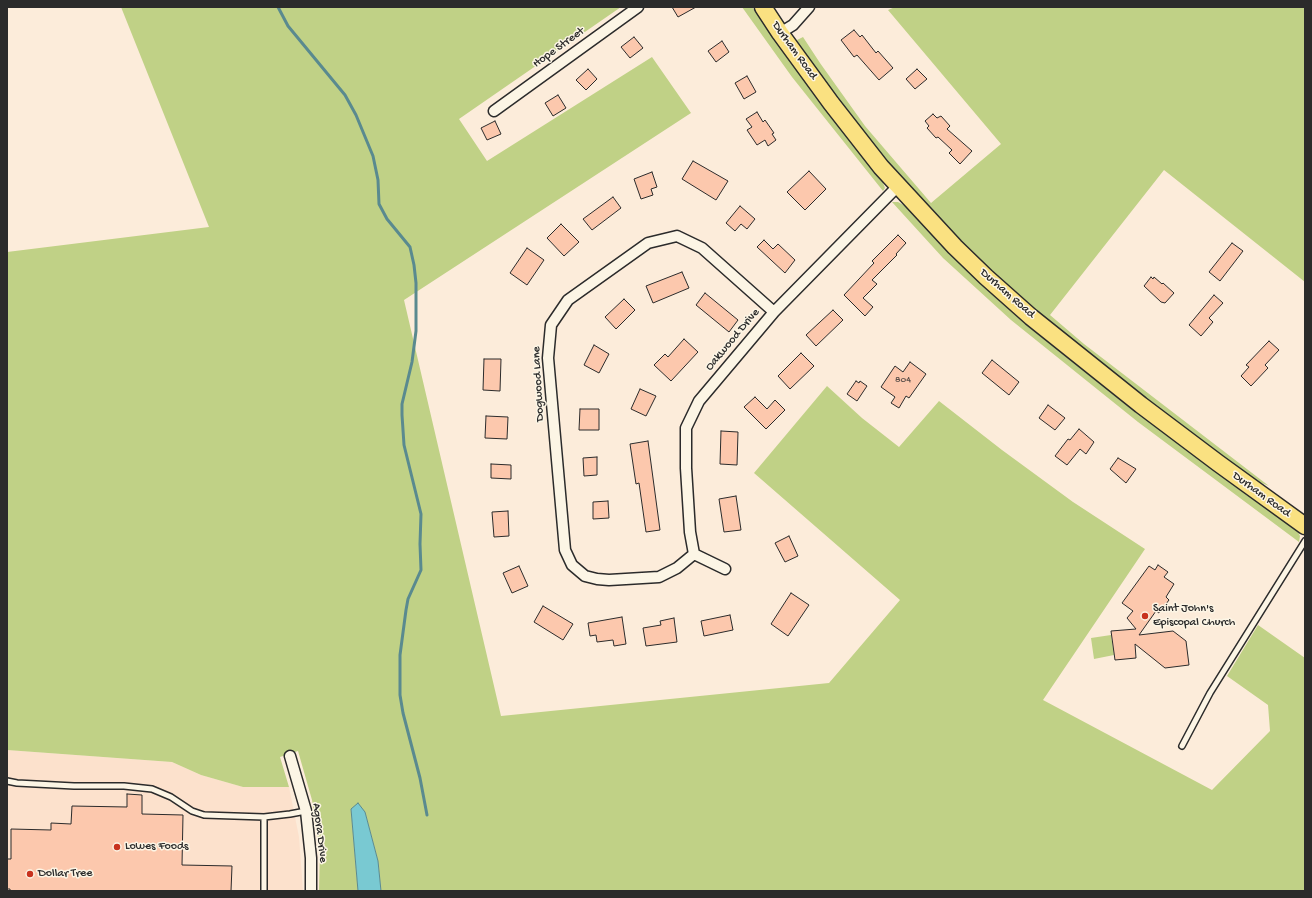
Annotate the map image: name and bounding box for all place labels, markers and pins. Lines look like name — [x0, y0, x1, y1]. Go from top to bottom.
place label: Saint John's Episcopal Church — [1153, 602, 1235, 630]
marker: Saint John's Episcopal Church — [1140, 611, 1150, 621]
place label: Lowes Foods — [125, 840, 188, 854]
marker: Lowes Foods — [112, 842, 122, 852]
place label: Dollar Tree — [38, 867, 92, 881]
marker: Dollar Tree — [25, 869, 35, 879]

